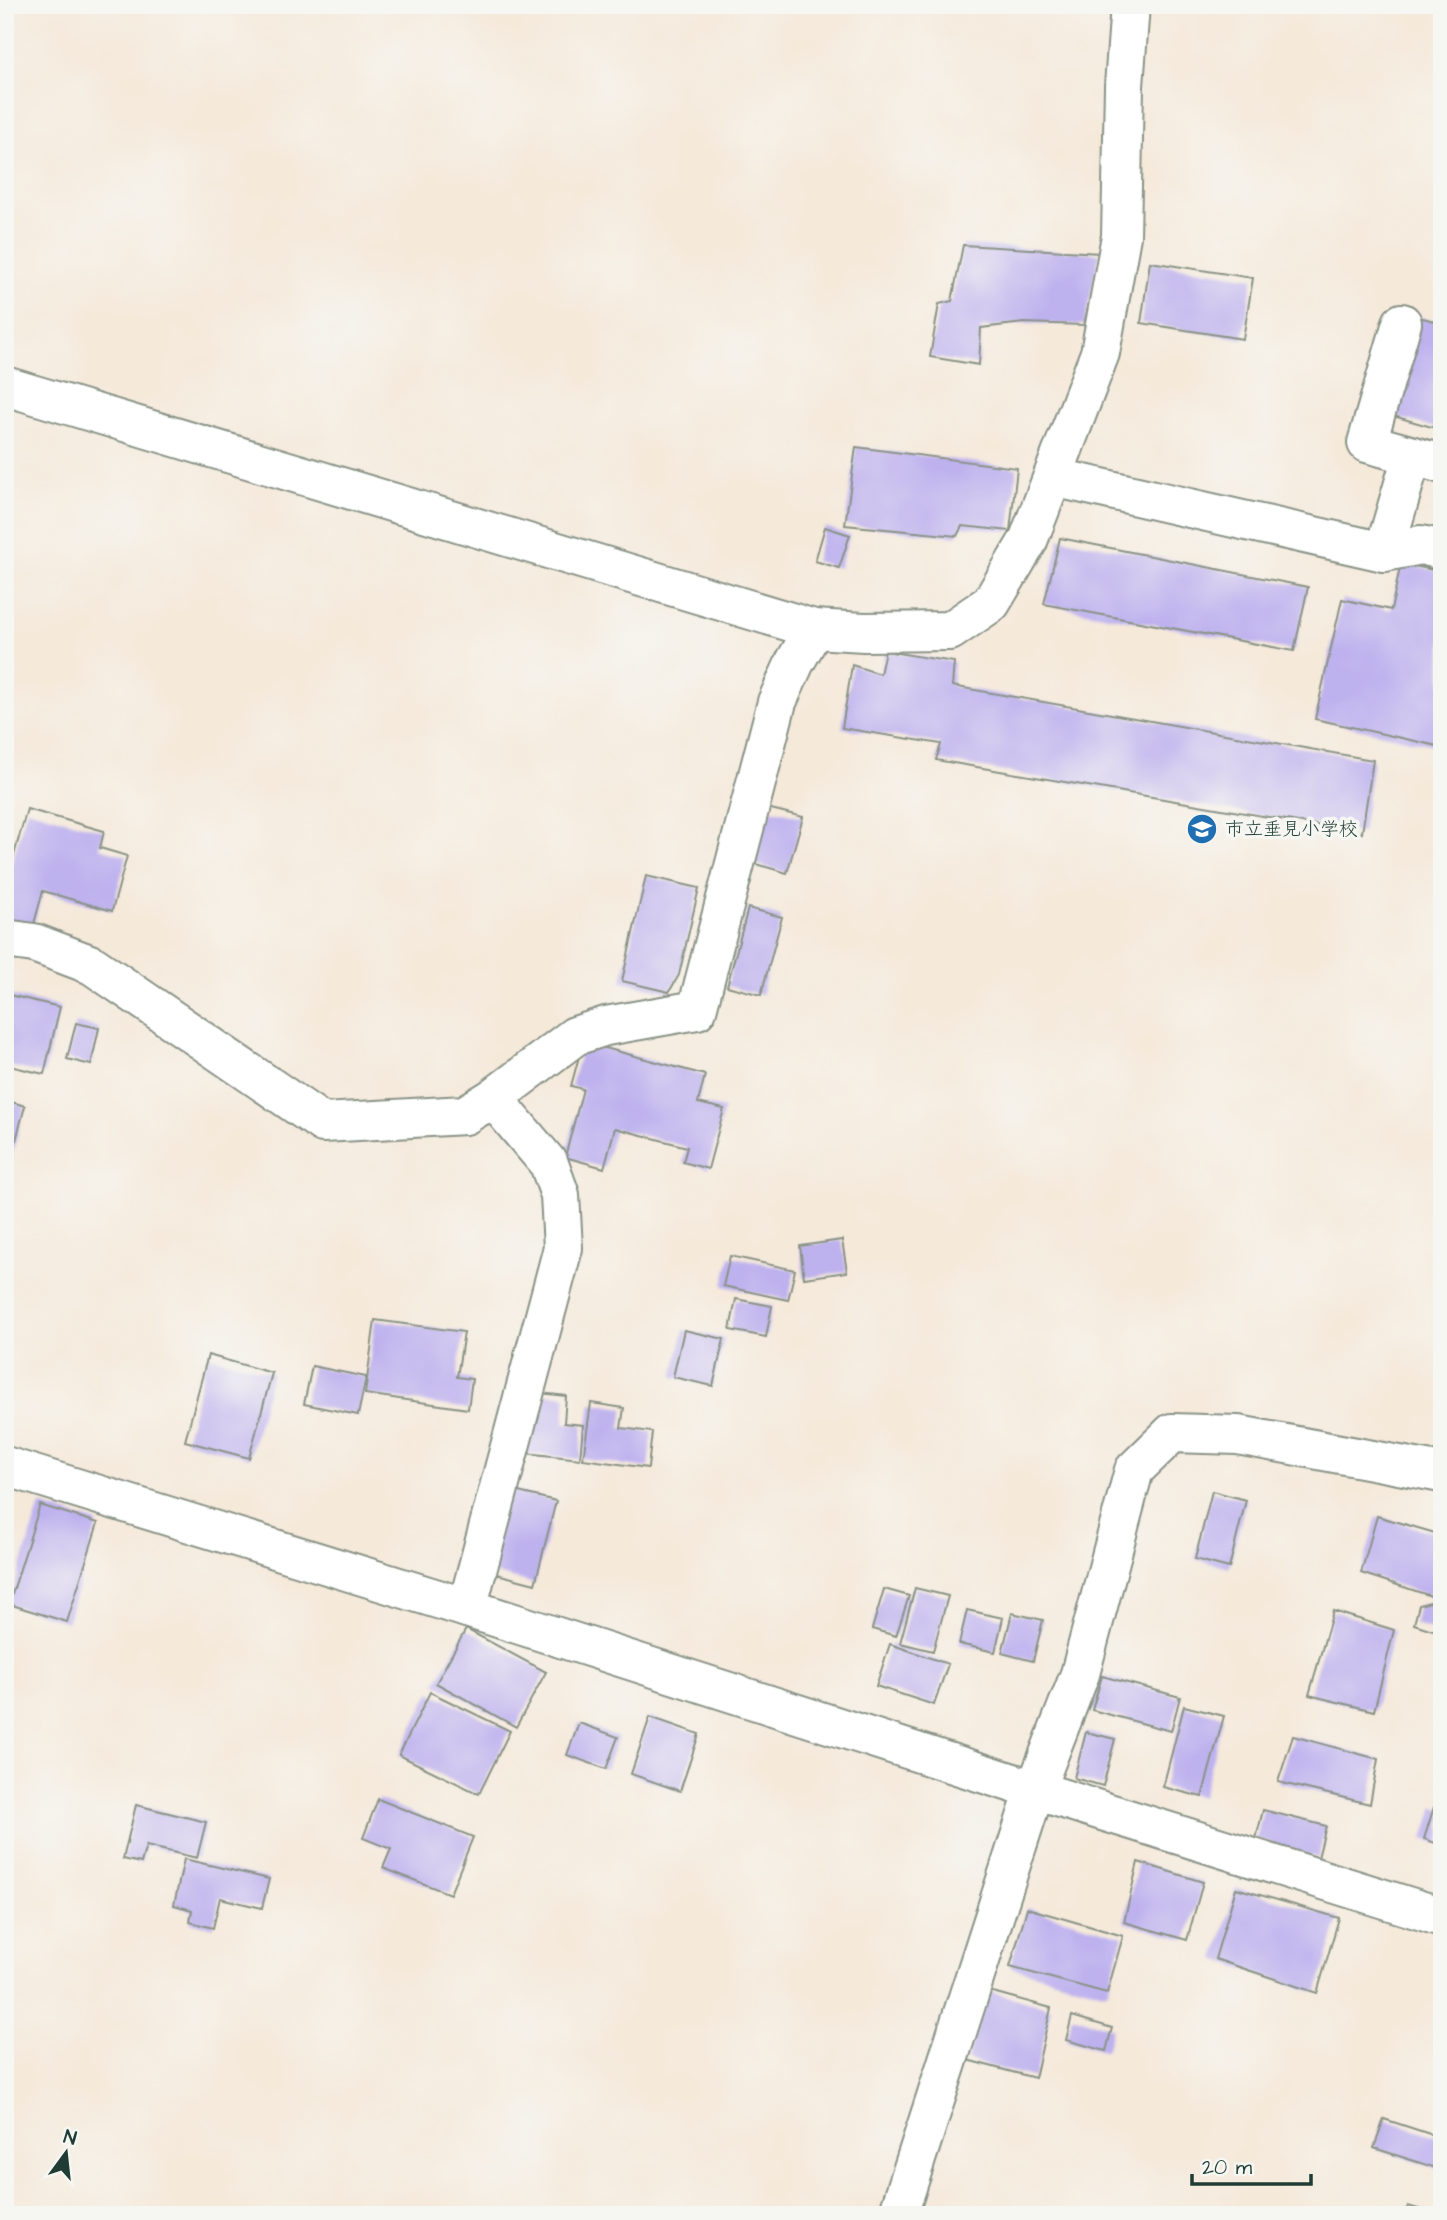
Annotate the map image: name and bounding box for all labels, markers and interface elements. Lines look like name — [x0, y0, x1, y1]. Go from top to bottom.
school or university icon: 市立垂見小学校 — [1185, 812, 1219, 846]
place label: 市立垂見小学校 — [1225, 816, 1358, 843]
north arrow — [32, 2118, 102, 2188]
text: N — [61, 2123, 79, 2153]
scale bar — [1192, 2143, 1310, 2187]
text: 20 m — [1202, 2153, 1253, 2182]

